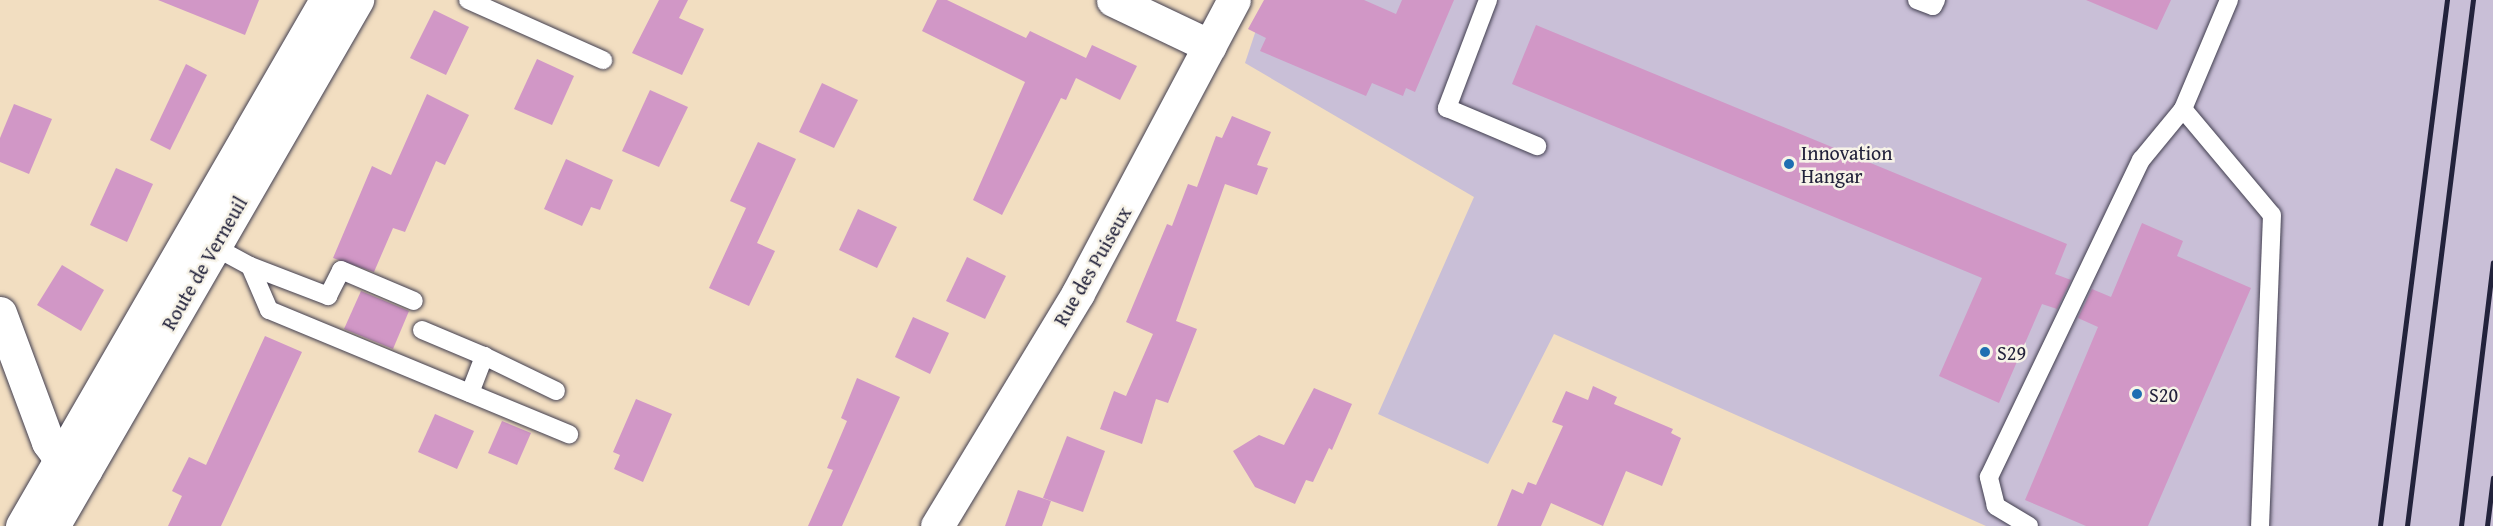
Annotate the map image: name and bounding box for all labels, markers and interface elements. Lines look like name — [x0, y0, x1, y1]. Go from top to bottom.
place label: Innovation Hangar — [1801, 140, 1893, 187]
marker: Innovation Hangar — [1782, 157, 1796, 171]
street label: Route de Verneuil — [156, 192, 252, 334]
street label: Rue des Puiseux — [1048, 202, 1136, 330]
place label: S29 — [1997, 340, 2026, 364]
marker: S29 — [1978, 345, 1992, 359]
place label: S20 — [2149, 382, 2178, 406]
marker: S20 — [2130, 387, 2144, 401]

